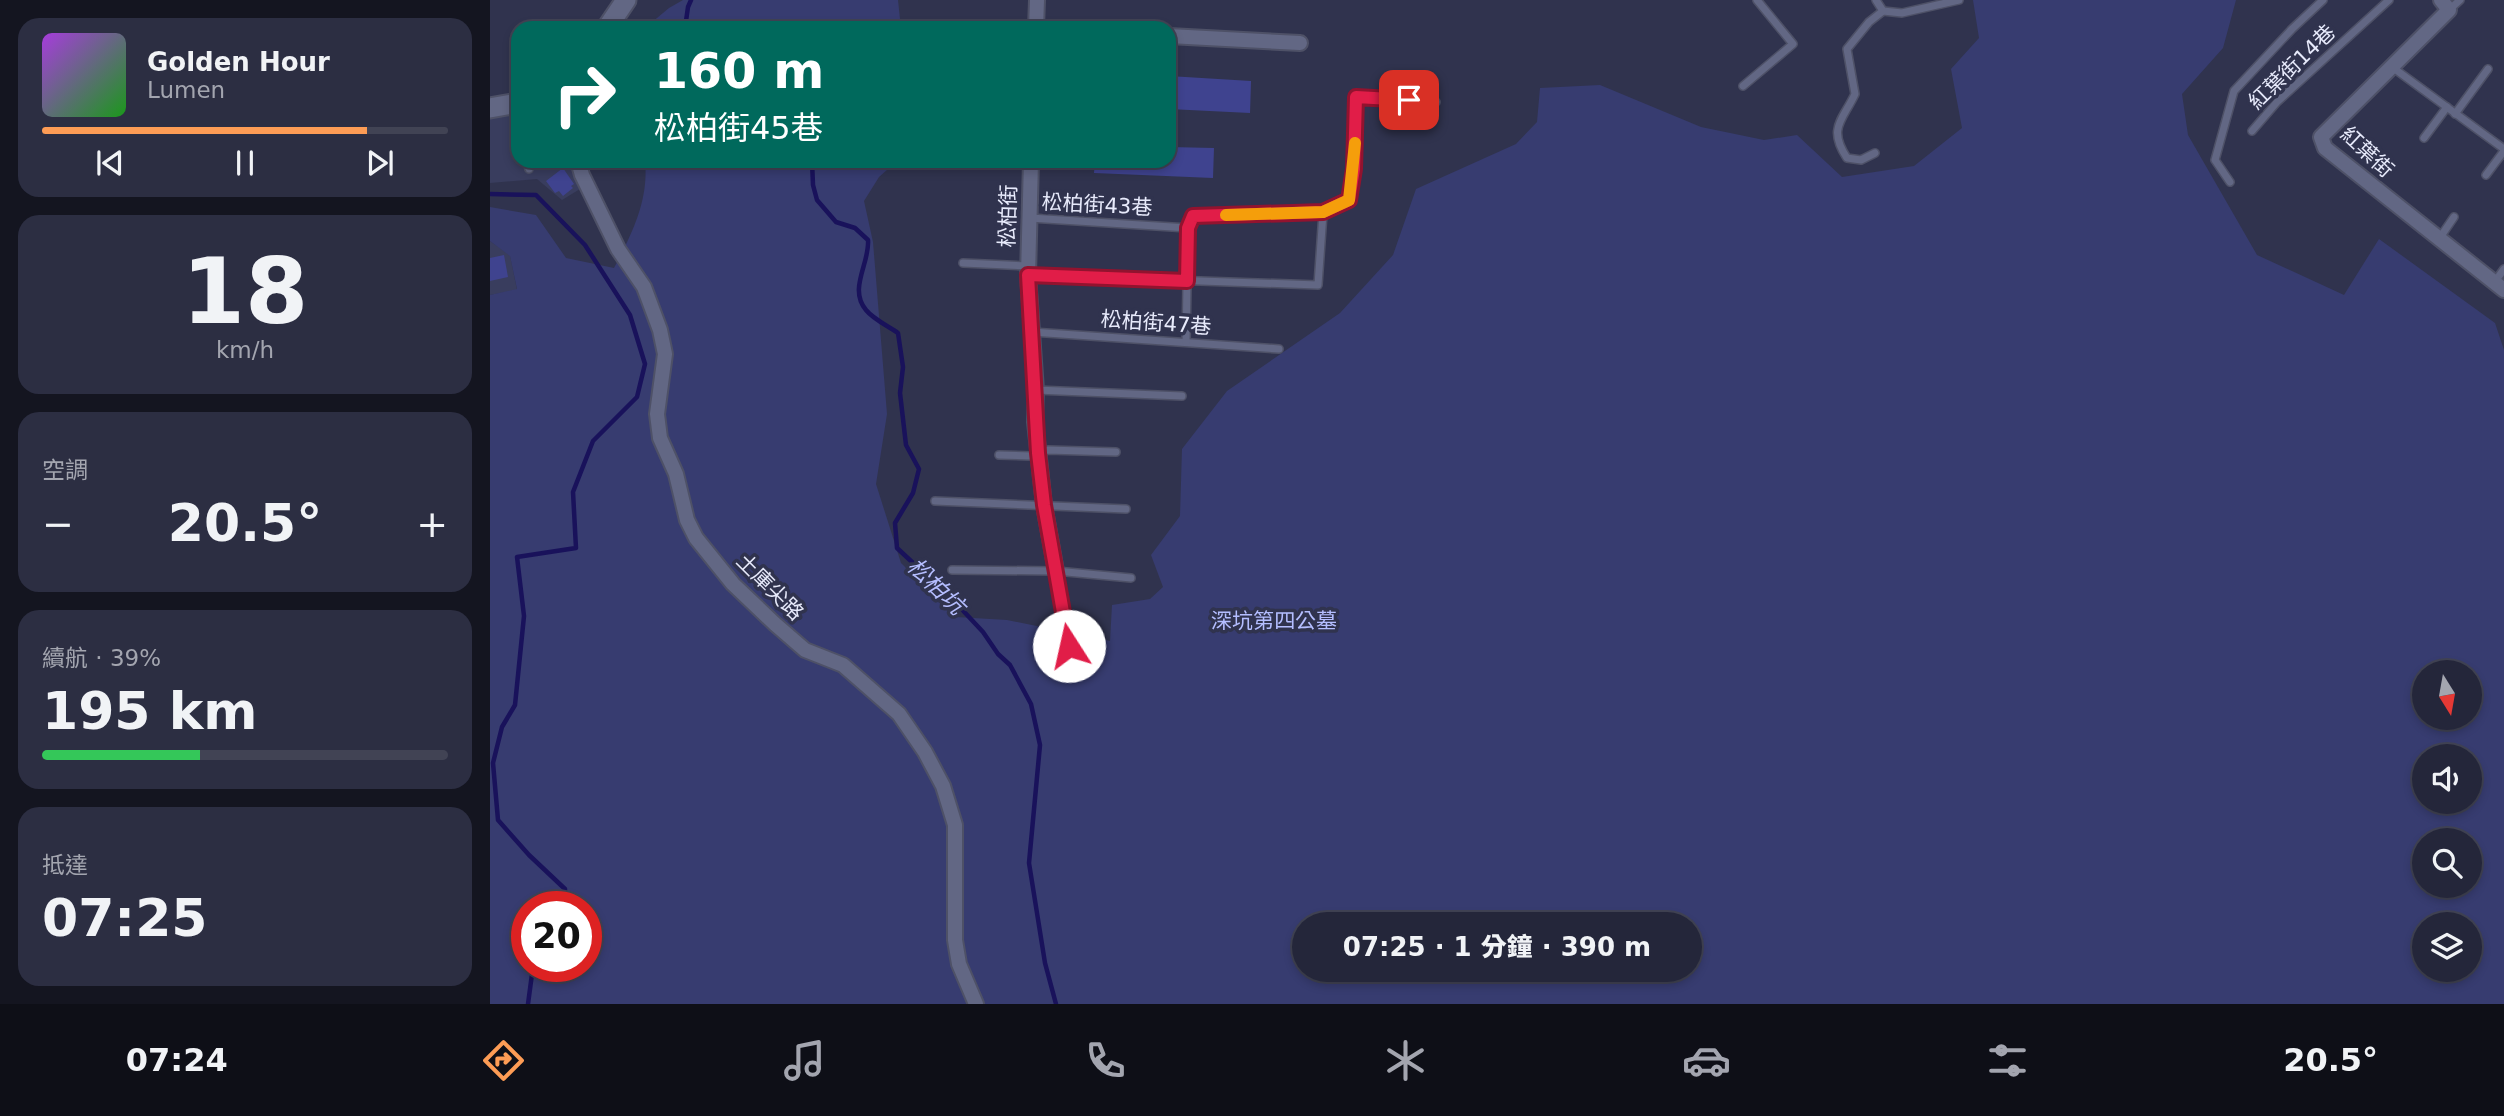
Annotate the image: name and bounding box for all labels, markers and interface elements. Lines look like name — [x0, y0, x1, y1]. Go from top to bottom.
street label: 紅葉街14巷 — [2244, 20, 2340, 114]
text: 160 m — [654, 43, 824, 100]
text: Golden Hour — [147, 47, 330, 77]
icon: right — [539, 49, 630, 140]
pin — [1379, 70, 1439, 130]
text: Lumen — [147, 77, 225, 103]
icon: arrive — [1390, 81, 1428, 119]
text: 松柏街45巷 — [654, 109, 823, 147]
street label: 紅葉街 — [2336, 122, 2398, 182]
icon: previous — [91, 144, 129, 182]
icon: pause — [226, 144, 264, 182]
icon: next — [361, 144, 399, 182]
street label: 松柏街 — [995, 184, 1021, 248]
street label: 松柏街43巷 — [1041, 190, 1153, 220]
text: 18 — [182, 239, 308, 344]
street label: 松柏街47巷 — [1100, 307, 1212, 339]
text: km/h — [216, 337, 274, 363]
text: 空調 — [42, 457, 88, 483]
text: 20.5° — [168, 493, 322, 553]
text: − — [42, 502, 74, 546]
text: + — [416, 502, 448, 546]
street label: 土庫尖路 — [732, 549, 808, 625]
water label: 松柏坑 — [902, 553, 972, 621]
position arrow — [1032, 609, 1106, 683]
park label: 深坑第四公墓 — [1211, 609, 1337, 633]
text: 續航 · 39% — [42, 645, 161, 671]
north arrow — [2412, 660, 2482, 730]
map controls — [2412, 660, 2482, 982]
text: 195 km — [42, 681, 257, 741]
button: sound — [2412, 744, 2482, 814]
button: search — [2412, 828, 2482, 898]
text: 抵達 — [42, 852, 88, 878]
text: 07:25 — [42, 888, 208, 948]
speed limit sign: 20 — [511, 891, 602, 982]
button: layers — [2412, 912, 2482, 982]
text: 07:25 · 1 分鐘 · 390 m — [1343, 932, 1651, 962]
icon: directions — [479, 1036, 528, 1085]
icon: music — [780, 1036, 829, 1085]
icon: phone — [1081, 1036, 1130, 1085]
icon: climate — [1381, 1036, 1430, 1085]
icon: car — [1682, 1036, 1731, 1085]
icon: filters — [1983, 1036, 2032, 1085]
text: 07:24 — [126, 1041, 228, 1079]
text: 20.5° — [2283, 1041, 2378, 1079]

